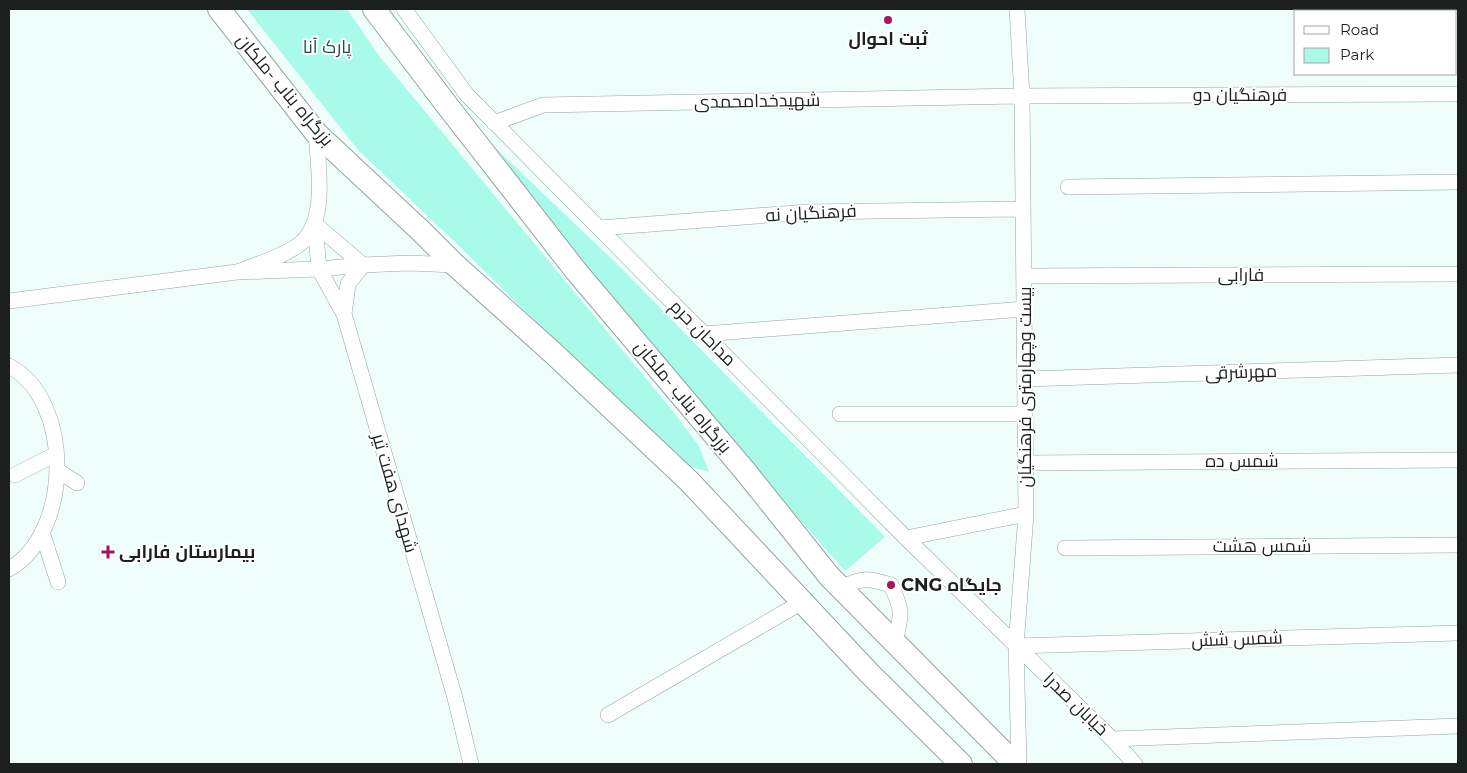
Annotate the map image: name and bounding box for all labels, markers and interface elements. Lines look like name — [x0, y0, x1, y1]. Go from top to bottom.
legend — [1294, 10, 1457, 75]
marker: ثبت احوال — [882, 14, 894, 26]
text: Road — [1340, 20, 1379, 39]
place label: ثبت احوال — [848, 28, 928, 50]
street label: بزرگراه بناب -ملکان — [232, 29, 338, 151]
park label: پارک آنا — [303, 36, 352, 59]
text: Park — [1340, 45, 1374, 64]
street label: فرهنگیان دو — [1193, 84, 1287, 106]
street label: شهیدخدامحمدی — [694, 89, 820, 113]
street label: فرهنگیان نه — [765, 200, 857, 226]
street label: فارابی — [1218, 264, 1264, 286]
street label: بیست وچهارمتری فرهنگیان — [1014, 286, 1037, 488]
street label: مداحان حرم — [665, 295, 741, 371]
street label: بزرگراه بناب -ملکان — [630, 336, 736, 458]
street label: مهرشرقی — [1205, 360, 1277, 384]
street label: شهدای هفت تیر — [367, 430, 423, 555]
street label: شمس ده — [1205, 450, 1279, 472]
street label: شمس هشت — [1213, 535, 1311, 557]
place label: بیمارستان فارابی — [119, 541, 255, 563]
marker: بیمارستان فارابی — [101, 545, 115, 559]
place label: CNG جایگاه — [901, 574, 1002, 596]
marker: CNG جایگاه — [885, 579, 897, 591]
street label: شمس شش — [1191, 626, 1283, 652]
street label: خیابان صدرا — [1039, 668, 1113, 740]

